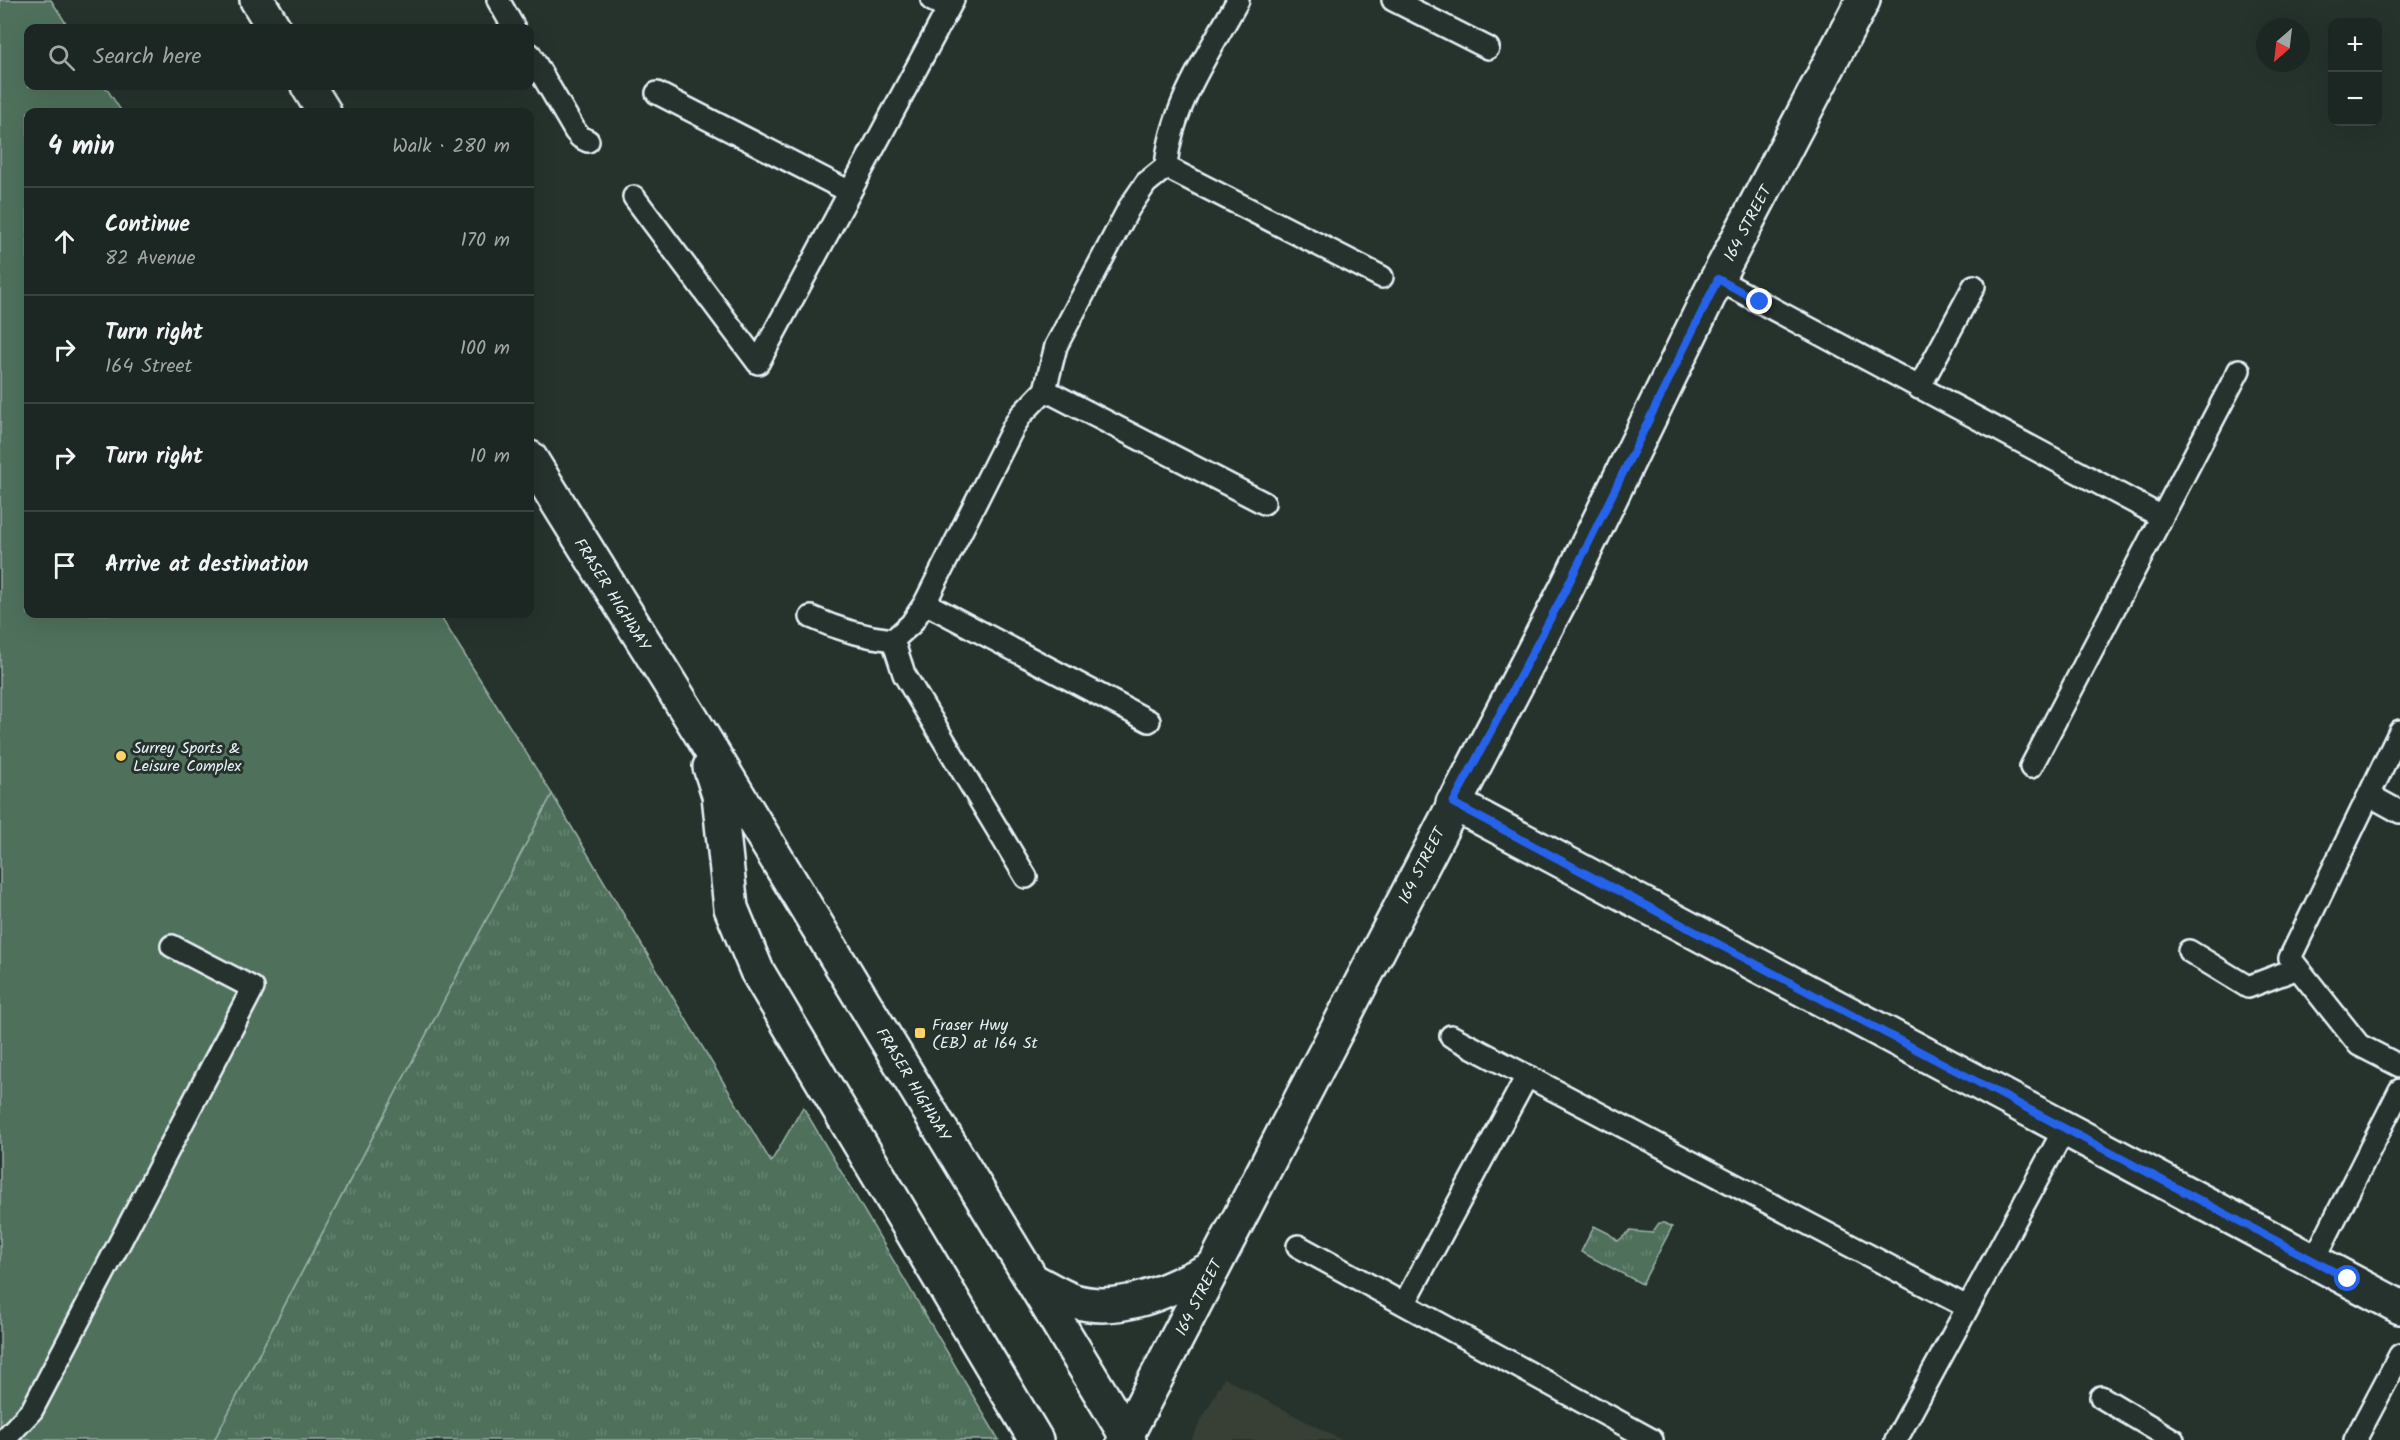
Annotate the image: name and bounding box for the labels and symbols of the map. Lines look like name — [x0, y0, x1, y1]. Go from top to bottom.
north arrow — [2256, 18, 2310, 72]
street label: 164 STREET — [1718, 180, 1779, 266]
route end — [1746, 288, 1772, 314]
street label: FRASER HIGHWAY — [567, 534, 657, 657]
place label: Surrey Sports & Leisure Complex — [133, 736, 243, 779]
marker: Surrey Sports & Leisure Complex — [114, 749, 128, 763]
street label: 164 STREET — [1392, 822, 1453, 908]
place label: Fraser Hwy (EB) at 164 St — [932, 1013, 1039, 1056]
street label: FRASER HIGHWAY — [869, 1023, 957, 1147]
marker: Fraser Hwy (EB) at 164 St — [913, 1026, 927, 1040]
street label: 164 STREET — [1169, 1254, 1230, 1340]
route start — [2334, 1265, 2360, 1291]

